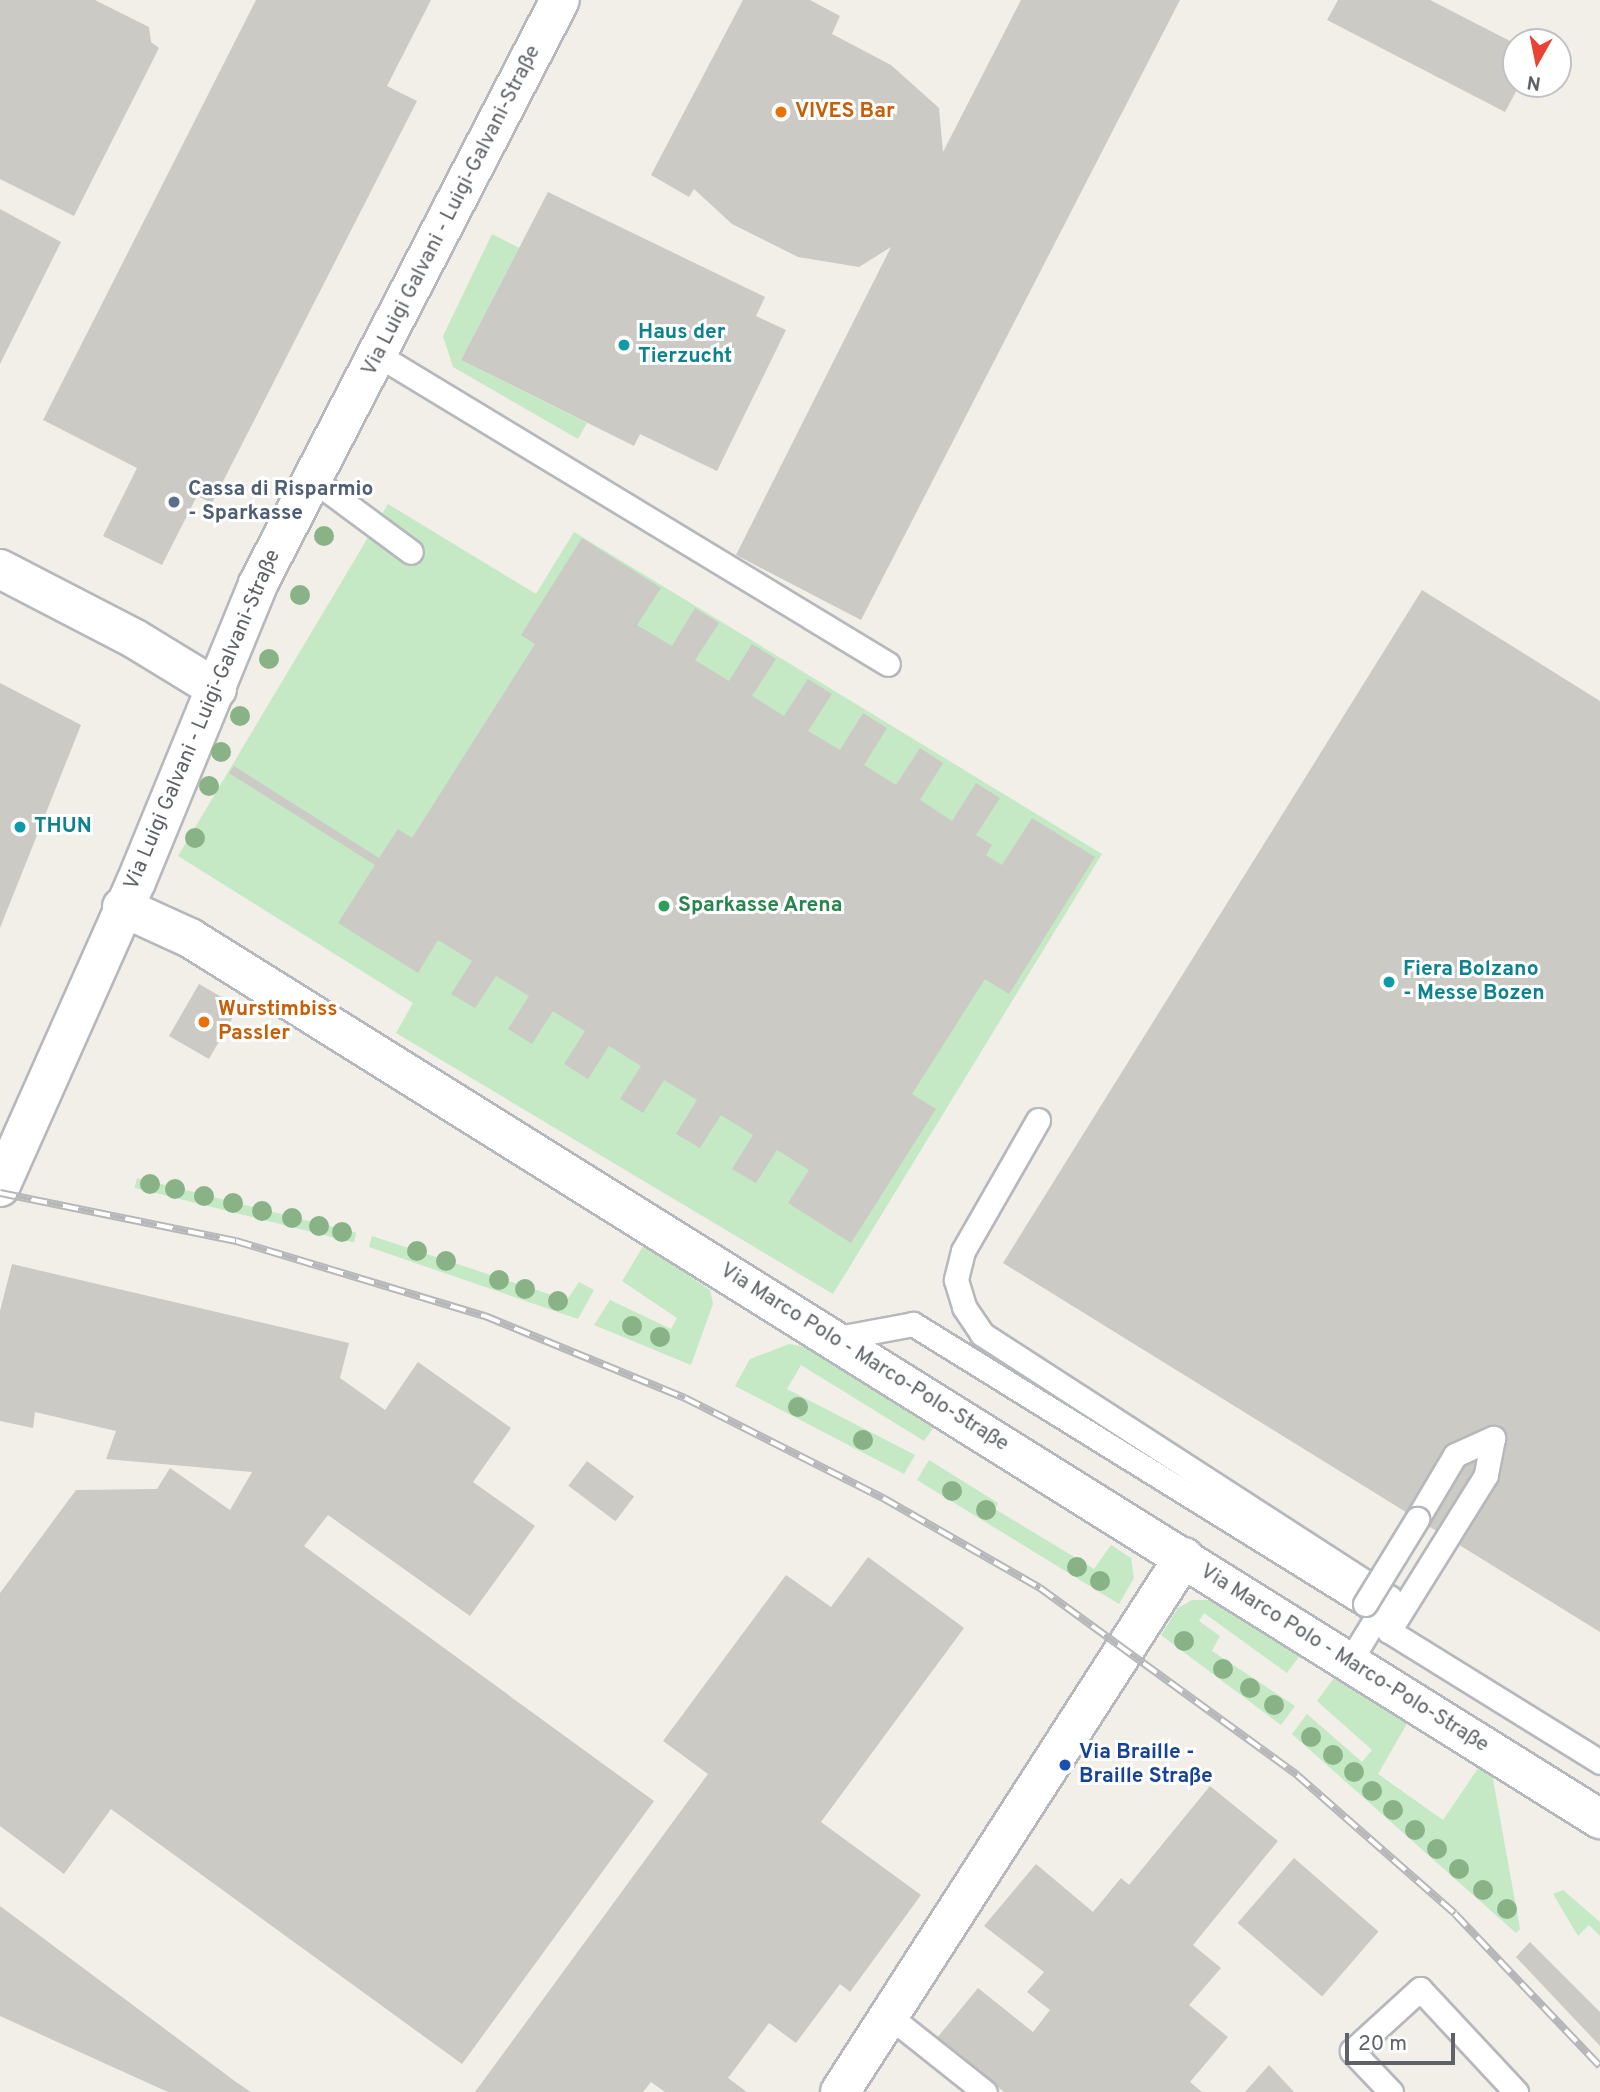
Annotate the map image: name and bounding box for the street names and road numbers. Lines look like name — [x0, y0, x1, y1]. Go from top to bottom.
street label: Via Luigi Galvani - Luigi-Galvani-Straße — [357, 42, 547, 380]
street label: Via Luigi Galvani - Luigi-Galvani-Straße — [120, 546, 286, 894]
street label: Via Marco Polo - Marco-Polo-Straße — [715, 1258, 1013, 1458]
street label: Via Marco Polo - Marco-Polo-Straße — [1195, 1559, 1493, 1759]

